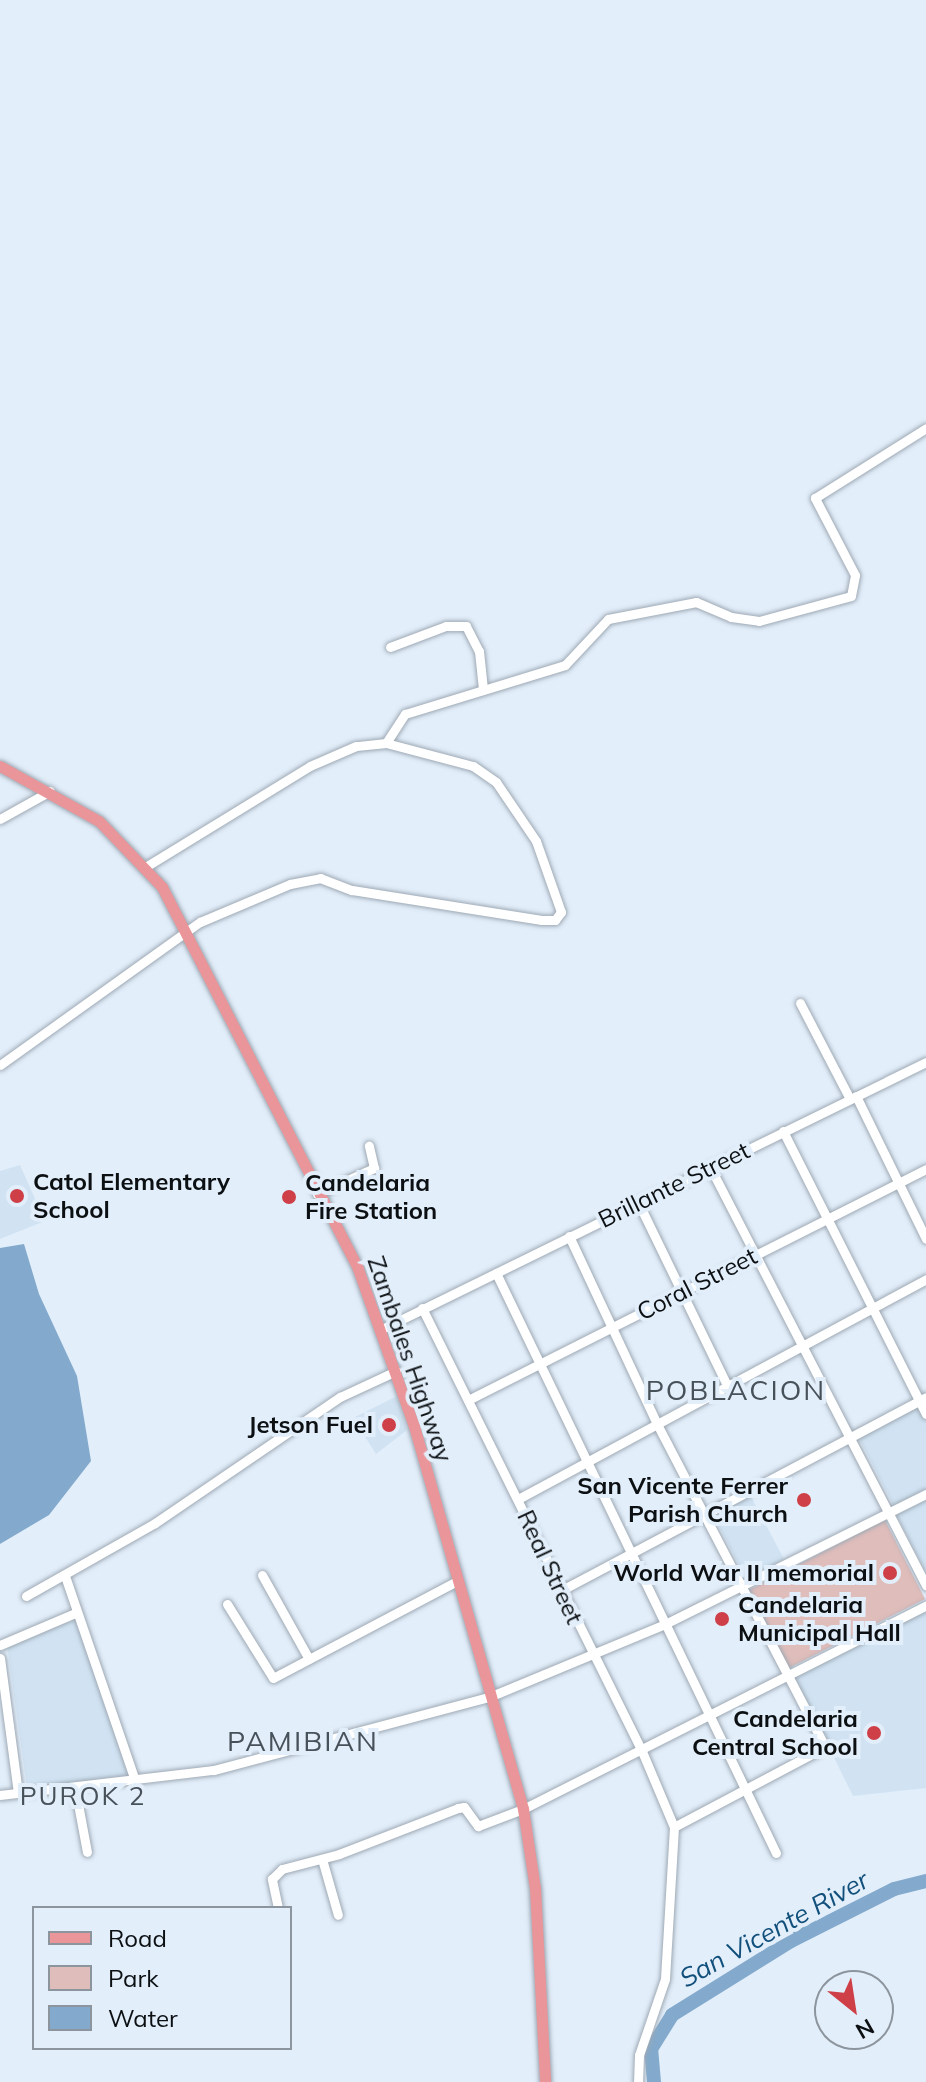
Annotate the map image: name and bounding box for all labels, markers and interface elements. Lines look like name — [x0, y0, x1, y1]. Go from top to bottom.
street label: Brillante Street — [594, 1136, 754, 1234]
place label: Catol Elementary School — [33, 1168, 230, 1224]
place label: Candelaria Fire Station — [305, 1169, 437, 1225]
marker: Catol Elementary School — [8, 1187, 26, 1205]
marker: Candelaria Fire Station — [280, 1188, 298, 1206]
street label: Coral Street — [632, 1242, 762, 1326]
street label: Zambales Highway — [361, 1252, 459, 1466]
district label: POBLACION — [646, 1373, 826, 1407]
place label: Jetson Fuel — [248, 1411, 373, 1439]
marker: Jetson Fuel — [380, 1416, 398, 1434]
place label: San Vicente Ferrer Parish Church — [577, 1472, 788, 1528]
marker: San Vicente Ferrer Parish Church — [795, 1491, 813, 1509]
street label: Real Street — [511, 1506, 589, 1628]
place label: World War II memorial — [613, 1559, 874, 1587]
marker: World War II memorial — [881, 1564, 899, 1582]
place label: Candelaria Municipal Hall — [738, 1591, 901, 1647]
marker: Candelaria Municipal Hall — [713, 1610, 731, 1628]
place label: Candelaria Central School — [692, 1705, 858, 1761]
district label: PAMIBIAN — [227, 1724, 379, 1758]
marker: Candelaria Central School — [865, 1724, 883, 1742]
district label: PUROK 2 — [20, 1780, 146, 1812]
water label: San Vicente River — [674, 1864, 874, 1994]
legend — [32, 1906, 292, 2050]
text: Road — [108, 1923, 167, 1953]
text: Park — [108, 1963, 159, 1993]
north arrow — [814, 1970, 894, 2050]
text: Water — [108, 2003, 178, 2033]
text: N — [851, 2013, 879, 2045]

